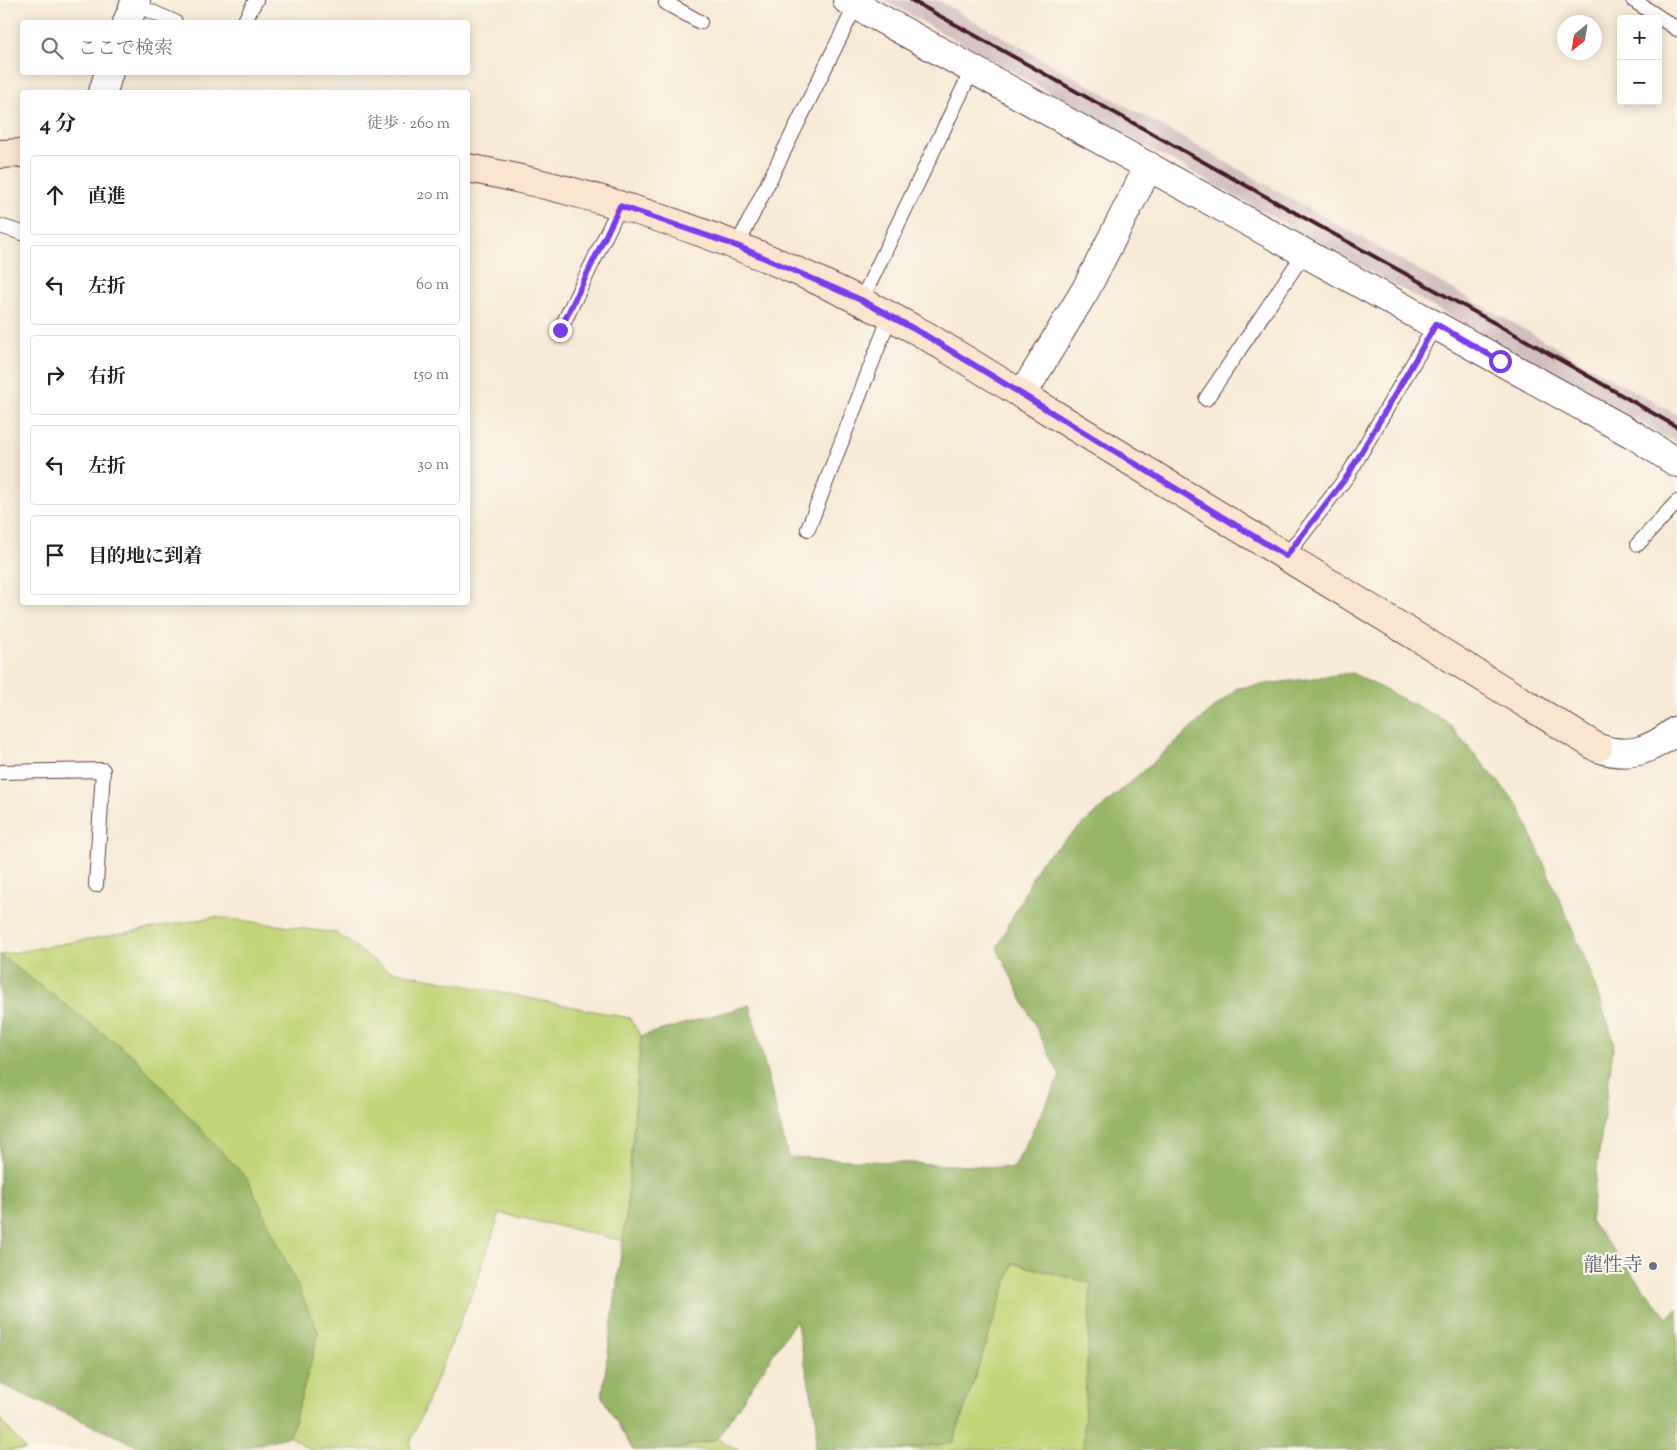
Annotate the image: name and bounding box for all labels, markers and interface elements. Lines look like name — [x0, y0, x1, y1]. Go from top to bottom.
north arrow — [1557, 15, 1602, 60]
map controls — [1617, 15, 1662, 105]
button: + — [1617, 15, 1662, 60]
search box — [20, 20, 470, 75]
icon: search — [38, 34, 66, 62]
text: ここで検索 — [78, 36, 173, 63]
button: − — [1617, 60, 1662, 105]
text: 4 分 — [40, 110, 76, 140]
text: 徒歩 · 260 m — [367, 113, 450, 136]
icon: ahead — [41, 181, 69, 209]
text: 直進 — [88, 184, 126, 211]
text: 20 m — [416, 184, 449, 207]
icon: left — [41, 271, 69, 299]
text: 左折 — [88, 274, 126, 301]
text: 60 m — [416, 274, 449, 297]
route end — [549, 319, 572, 342]
route start — [1489, 350, 1512, 373]
icon: right — [41, 361, 69, 389]
text: 右折 — [88, 364, 126, 391]
text: 150 m — [413, 364, 449, 387]
icon: left — [41, 451, 69, 479]
text: 左折 — [88, 454, 126, 481]
text: 30 m — [418, 454, 449, 477]
icon: arrive — [41, 541, 69, 569]
text: 目的地に到着 — [88, 544, 202, 571]
place label: 龍性寺 — [1583, 1252, 1643, 1281]
marker: 龍性寺 — [1647, 1260, 1659, 1272]

